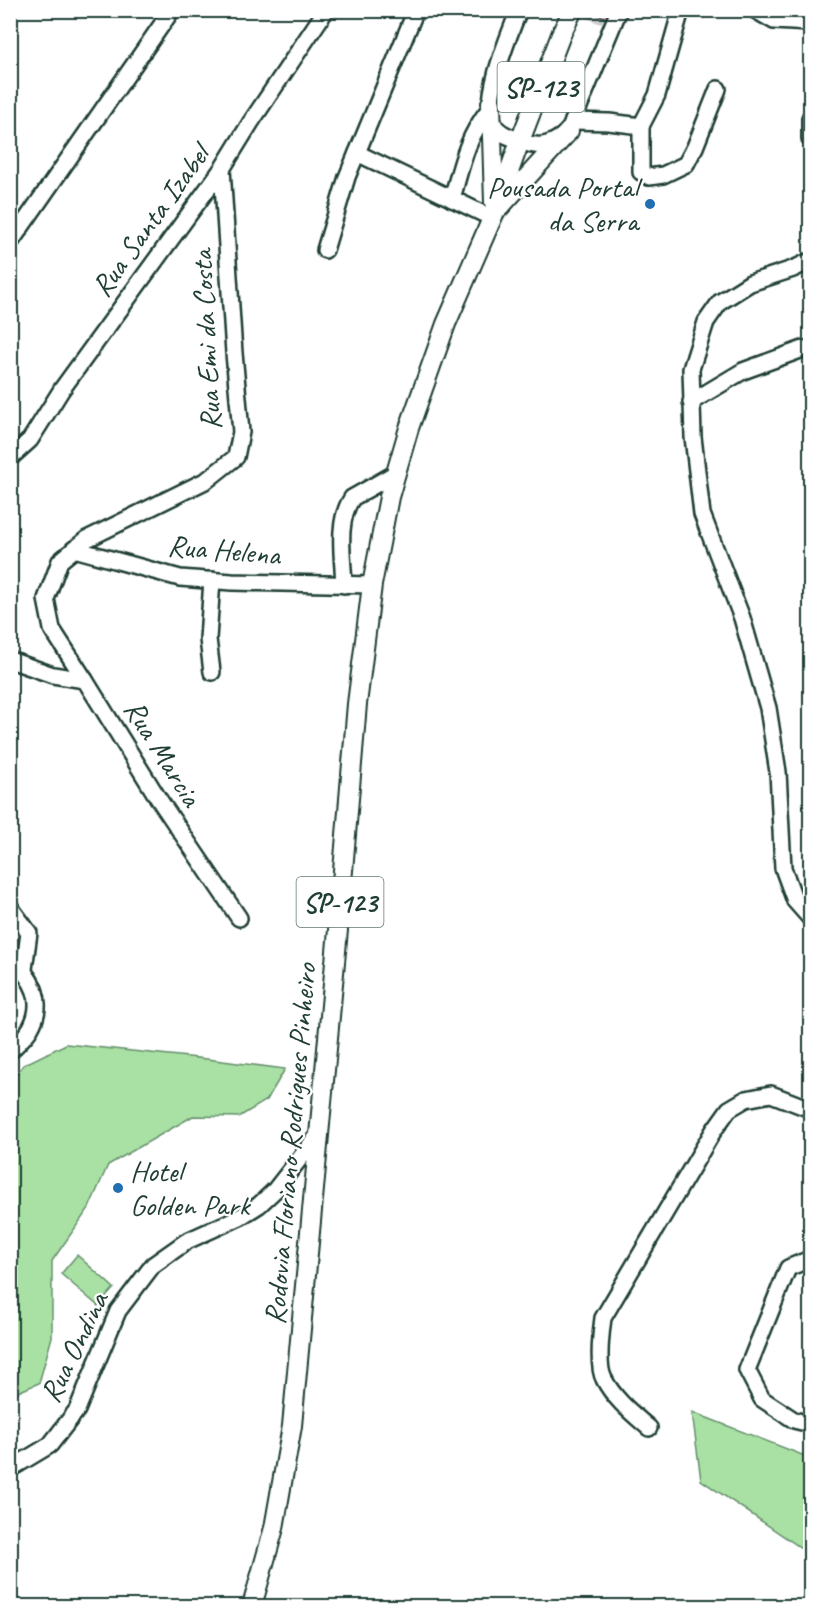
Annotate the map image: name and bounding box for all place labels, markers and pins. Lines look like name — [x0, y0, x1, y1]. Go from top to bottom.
place label: Pousada Portal da Serra — [487, 168, 643, 240]
marker: Pousada Portal da Serra — [643, 197, 657, 211]
place label: Hotel Golden Park — [130, 1152, 251, 1224]
marker: Hotel Golden Park — [111, 1181, 125, 1195]

